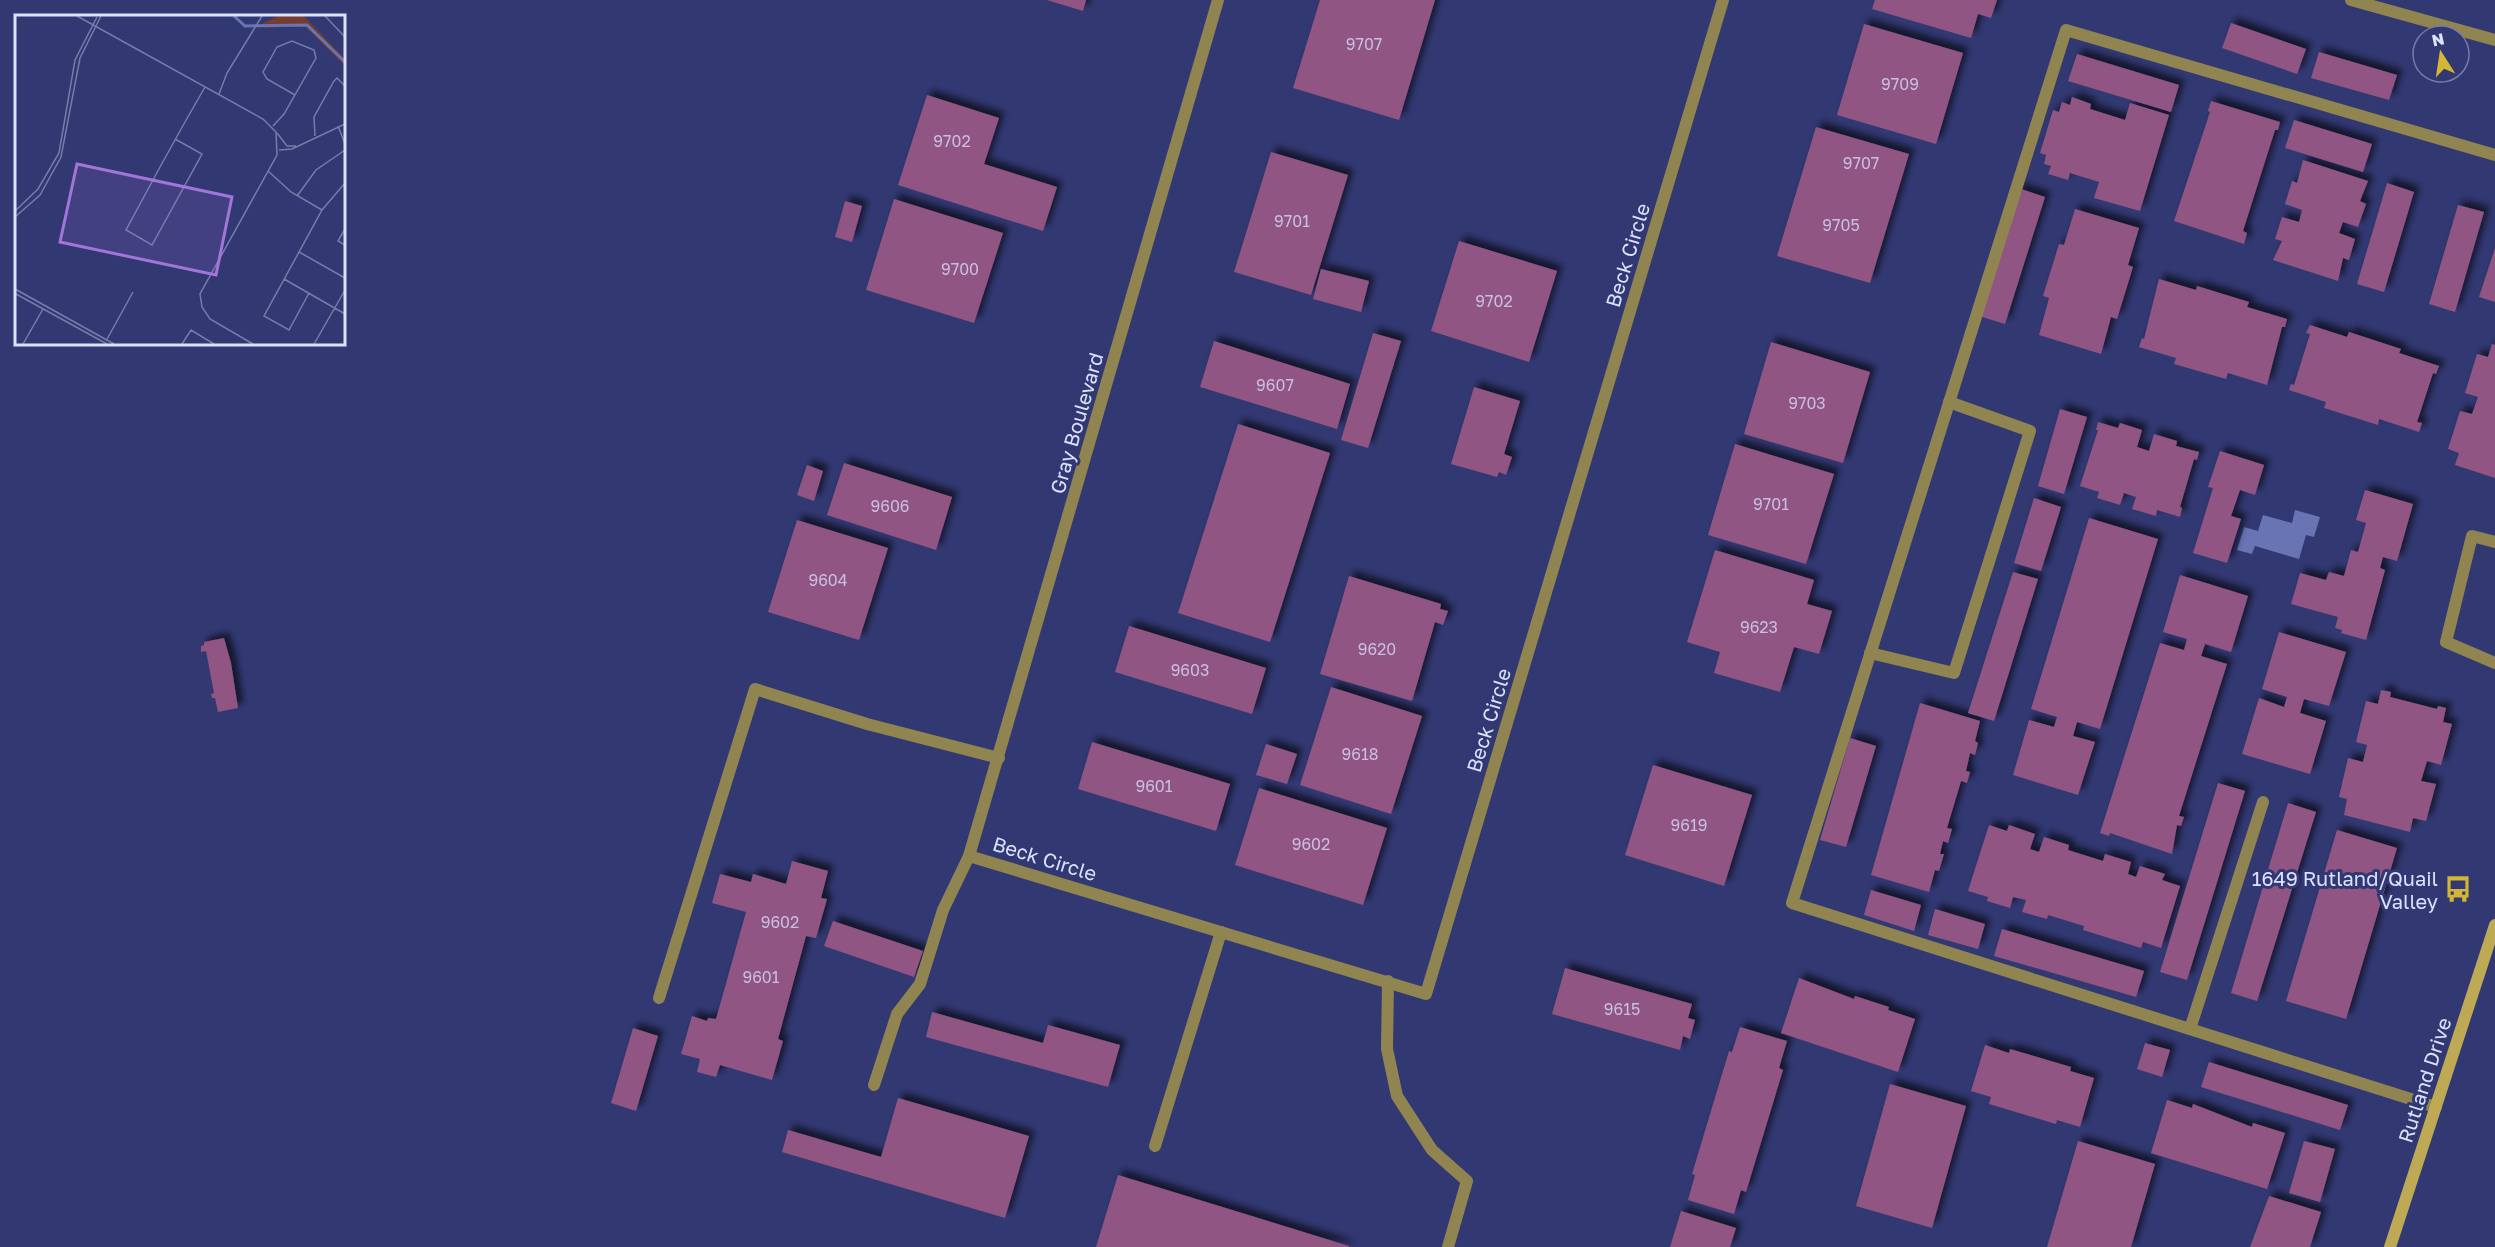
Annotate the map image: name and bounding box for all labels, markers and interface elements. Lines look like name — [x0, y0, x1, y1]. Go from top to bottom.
inset map — [15, 15, 345, 345]
north arrow — [2411, 24, 2471, 84]
text: N — [2430, 28, 2446, 50]
house number: 9707 — [1346, 34, 1382, 54]
house number: 9709 — [1881, 74, 1919, 94]
house number: 9702 — [933, 131, 971, 151]
house number: 9707 — [1843, 153, 1879, 173]
street label: Beck Circle — [1600, 200, 1654, 310]
house number: 9701 — [1274, 211, 1310, 231]
house number: 9705 — [1822, 215, 1860, 235]
house number: 9700 — [941, 259, 979, 279]
house number: 9702 — [1475, 291, 1513, 311]
street label: Gray Boulevard — [1044, 350, 1108, 496]
house number: 9607 — [1256, 375, 1294, 395]
house number: 9703 — [1788, 393, 1826, 413]
house number: 9701 — [1753, 494, 1789, 514]
house number: 9606 — [871, 496, 909, 516]
house number: 9604 — [808, 570, 848, 590]
house number: 9623 — [1740, 617, 1778, 637]
house number: 9620 — [1358, 639, 1396, 659]
house number: 9603 — [1171, 660, 1209, 680]
street label: Beck Circle — [1461, 665, 1515, 775]
house number: 9618 — [1342, 744, 1378, 764]
house number: 9601 — [1135, 776, 1173, 796]
house number: 9619 — [1671, 815, 1707, 835]
street label: Beck Circle — [990, 831, 1100, 885]
house number: 9602 — [1292, 834, 1330, 854]
place label: 1649 Rutland/Quail Valley — [2252, 866, 2438, 913]
bus stop icon: 1649 Rutland/Quail Valley — [2443, 874, 2473, 904]
house number: 9602 — [761, 912, 799, 932]
house number: 9601 — [742, 967, 780, 987]
house number: 9615 — [1604, 999, 1640, 1019]
street label: Rutland Drive — [2392, 1014, 2456, 1146]

